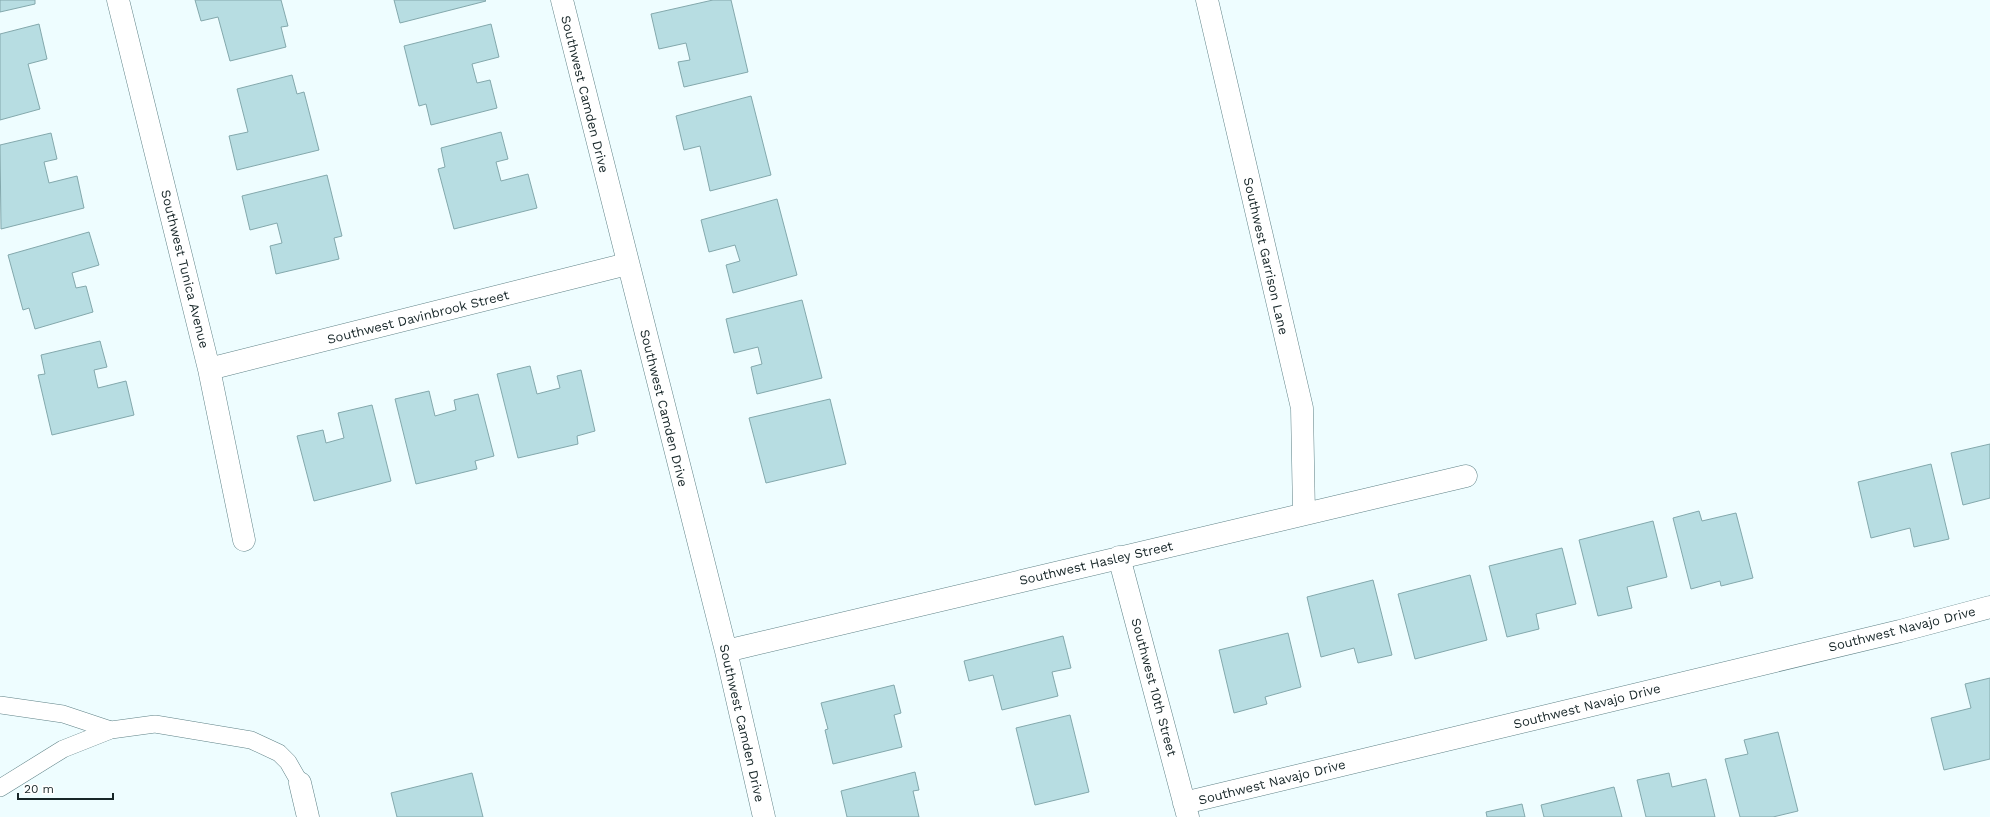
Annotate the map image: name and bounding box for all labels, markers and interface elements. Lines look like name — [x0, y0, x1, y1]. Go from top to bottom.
street label: Southwest Camden Drive — [558, 14, 612, 174]
street label: Southwest Garrison Lane — [1241, 176, 1291, 336]
street label: Southwest Tunica Avenue — [158, 188, 212, 350]
street label: Southwest Davinbrook Street — [326, 287, 511, 347]
street label: Southwest Camden Drive — [637, 328, 691, 488]
street label: Southwest Hasley Street — [1018, 538, 1175, 588]
street label: Southwest Navajo Drive — [1827, 603, 1977, 655]
street label: Southwest 10th Street — [1128, 616, 1180, 758]
street label: Southwest Camden Drive — [717, 643, 767, 803]
street label: Southwest Navajo Drive — [1512, 680, 1662, 732]
street label: Southwest Navajo Drive — [1197, 756, 1347, 808]
scale bar — [18, 775, 113, 801]
text: 20 m — [24, 782, 54, 796]

